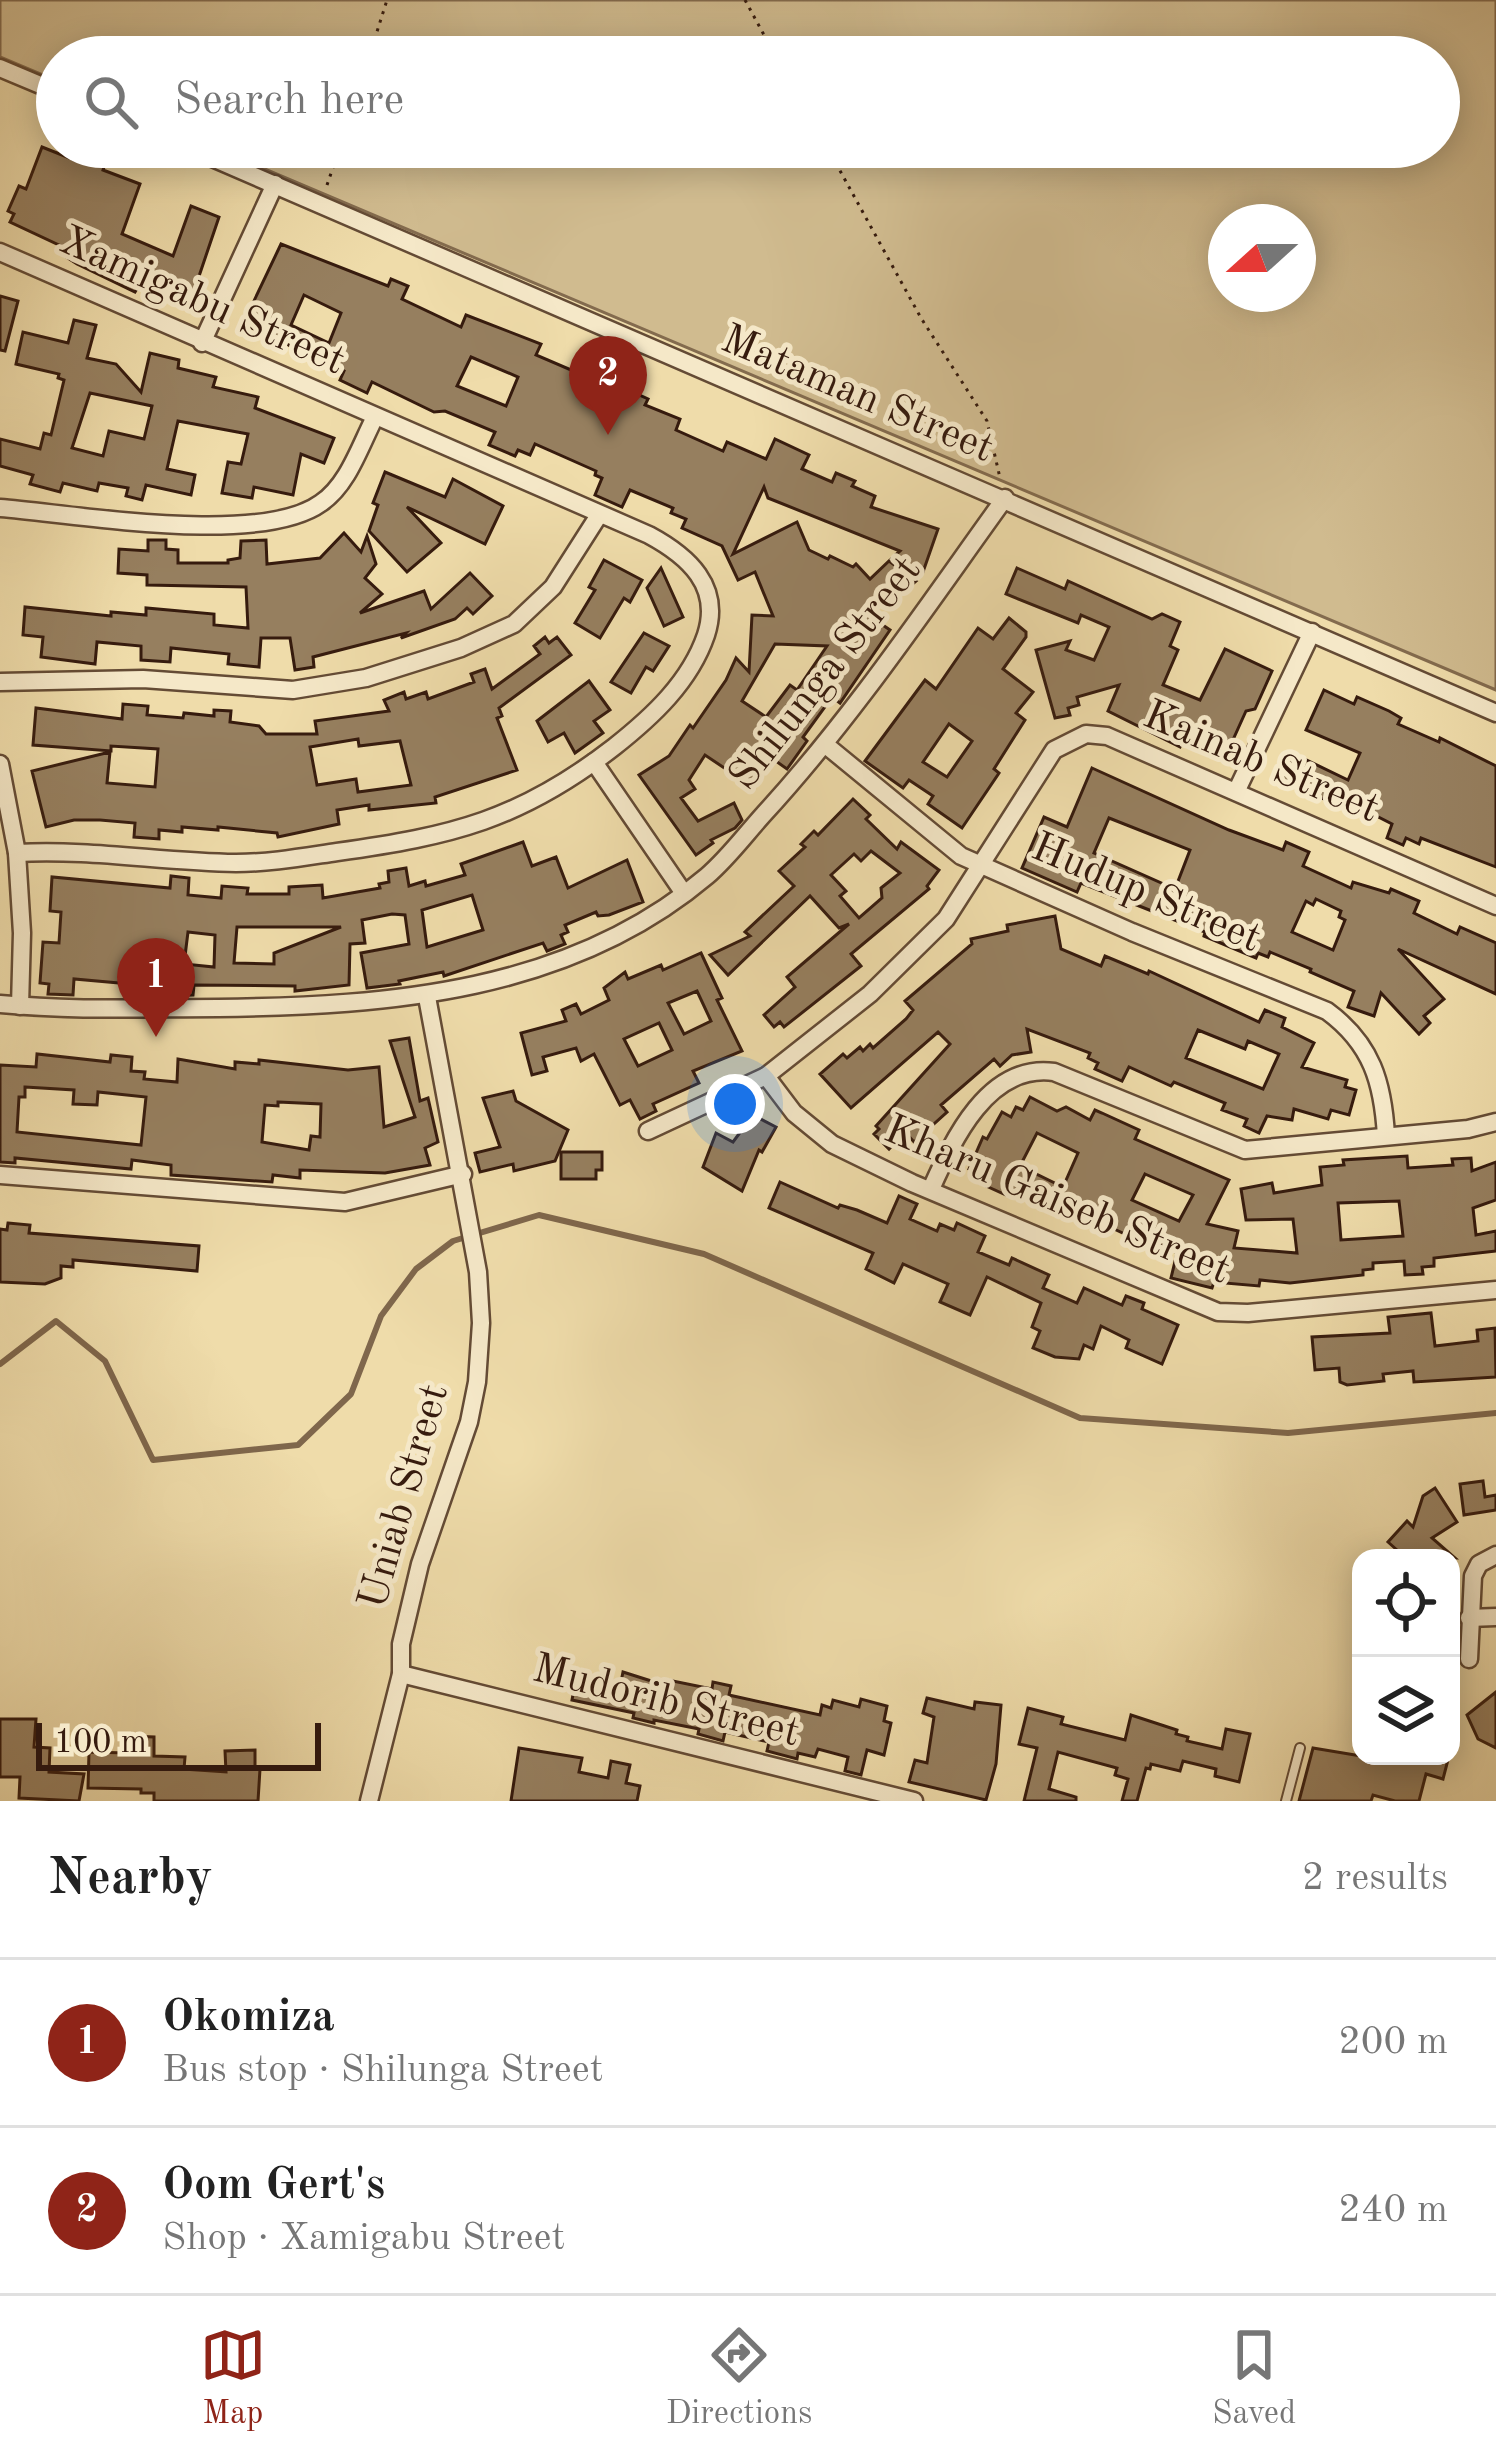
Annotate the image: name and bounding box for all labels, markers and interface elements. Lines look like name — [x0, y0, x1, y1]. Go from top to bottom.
search box — [36, 36, 1460, 168]
icon: search — [78, 69, 144, 135]
text: Search here — [174, 79, 404, 124]
north arrow — [1208, 204, 1316, 312]
street label: Xamigabu Street — [53, 220, 351, 384]
street label: Mataman Street — [715, 319, 999, 471]
pin: 2 — [569, 336, 647, 435]
street label: Shilunga Street — [722, 549, 930, 799]
street label: Kainab Street — [1137, 694, 1385, 832]
street label: Hudup Street — [1025, 827, 1267, 961]
pin: 1 — [117, 938, 195, 1037]
your location — [705, 1074, 765, 1134]
street label: Kharu Gaiseb Street — [878, 1109, 1236, 1293]
street label: Uniab Street — [353, 1380, 457, 1614]
map controls — [1352, 1549, 1460, 1765]
button: locate — [1352, 1549, 1460, 1657]
street label: Mudorib Street — [528, 1649, 804, 1755]
button: layers — [1352, 1657, 1460, 1765]
scale bar — [36, 1717, 321, 1770]
text: 100 m — [54, 1727, 147, 1760]
text: Nearby — [48, 1854, 213, 1905]
text: 2 results — [1302, 1859, 1448, 1898]
text: Okomiza — [162, 1996, 335, 2041]
text: 1 — [76, 2023, 98, 2062]
text: 200 m — [1338, 2023, 1448, 2062]
text: Bus stop · Shilunga Street — [162, 2051, 603, 2090]
text: Oom Gert's — [162, 2164, 385, 2209]
text: 2 — [76, 2191, 98, 2230]
text: 240 m — [1338, 2191, 1448, 2230]
text: Shop · Xamigabu Street — [162, 2219, 565, 2258]
tab: Map — [200, 2322, 266, 2435]
tab: Directions — [666, 2322, 812, 2435]
tab: Saved — [1212, 2322, 1296, 2435]

